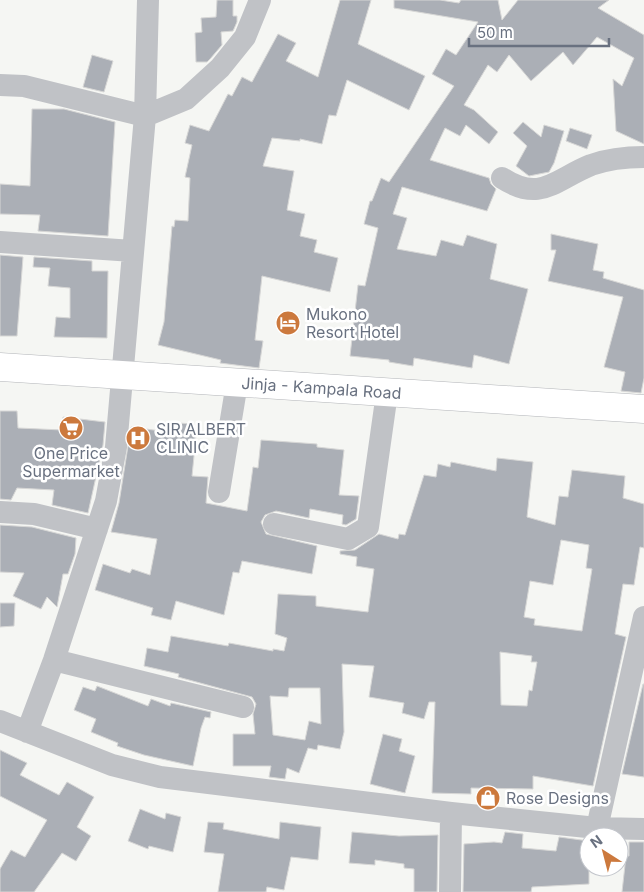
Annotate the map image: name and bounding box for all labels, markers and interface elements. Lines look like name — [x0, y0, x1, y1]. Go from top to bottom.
scale bar — [469, 15, 609, 47]
text: 50 m — [477, 23, 513, 42]
place label: Mukono Resort Hotel — [306, 304, 399, 342]
hotel icon: Mukono Resort Hotel — [275, 310, 301, 336]
street label: Jinja - Kampala Road — [241, 373, 402, 403]
supermarket icon: One Price Supermarket — [58, 415, 84, 441]
place label: SIR ALBERT CLINIC — [156, 419, 246, 457]
hospital icon: SIR ALBERT CLINIC — [125, 425, 151, 451]
place label: One Price Supermarket — [22, 443, 120, 481]
shop icon: Rose Designs — [475, 785, 501, 811]
place label: Rose Designs — [506, 788, 609, 808]
north arrow — [579, 827, 629, 877]
text: N — [587, 831, 605, 851]

